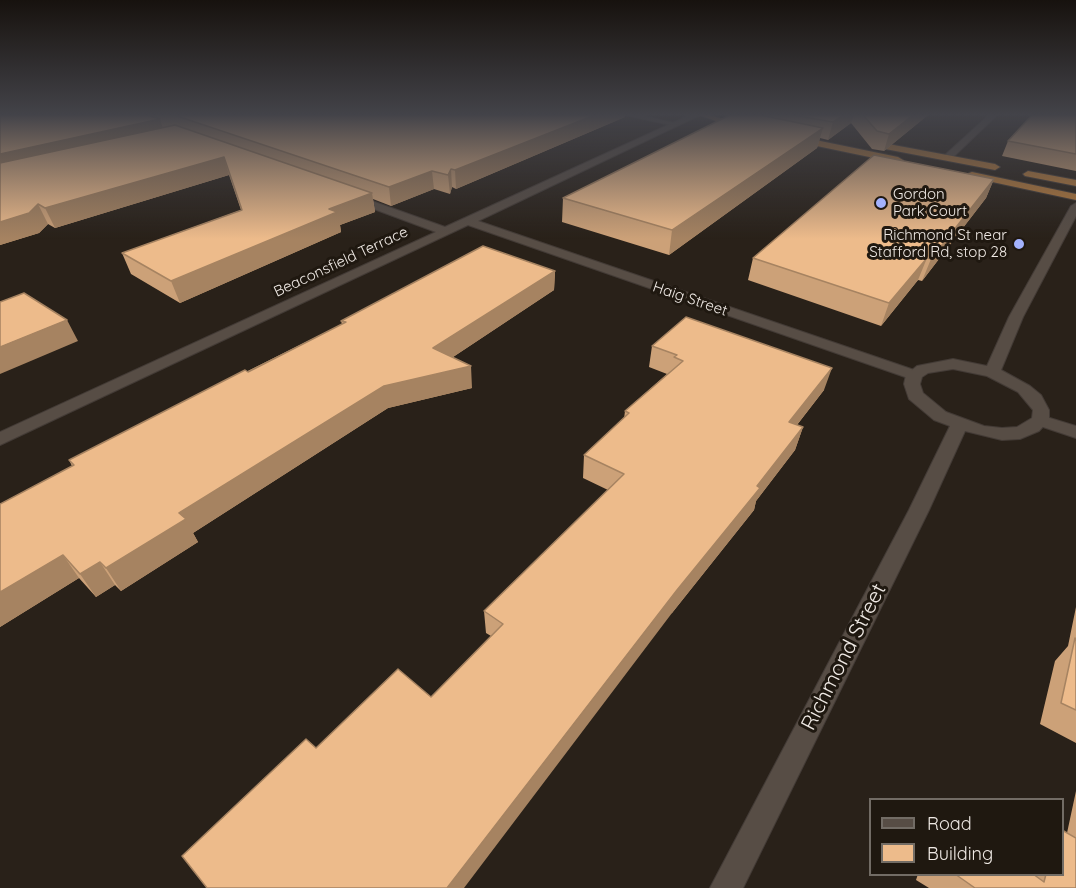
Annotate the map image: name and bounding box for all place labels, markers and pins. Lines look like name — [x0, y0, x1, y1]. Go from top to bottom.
place label: Gordon Park Court — [893, 185, 967, 220]
marker: Gordon Park Court — [874, 196, 888, 210]
place label: Richmond St near Stafford Rd, stop 28 — [869, 226, 1007, 261]
marker: Richmond St near Stafford Rd, stop 28 — [1012, 237, 1026, 251]

